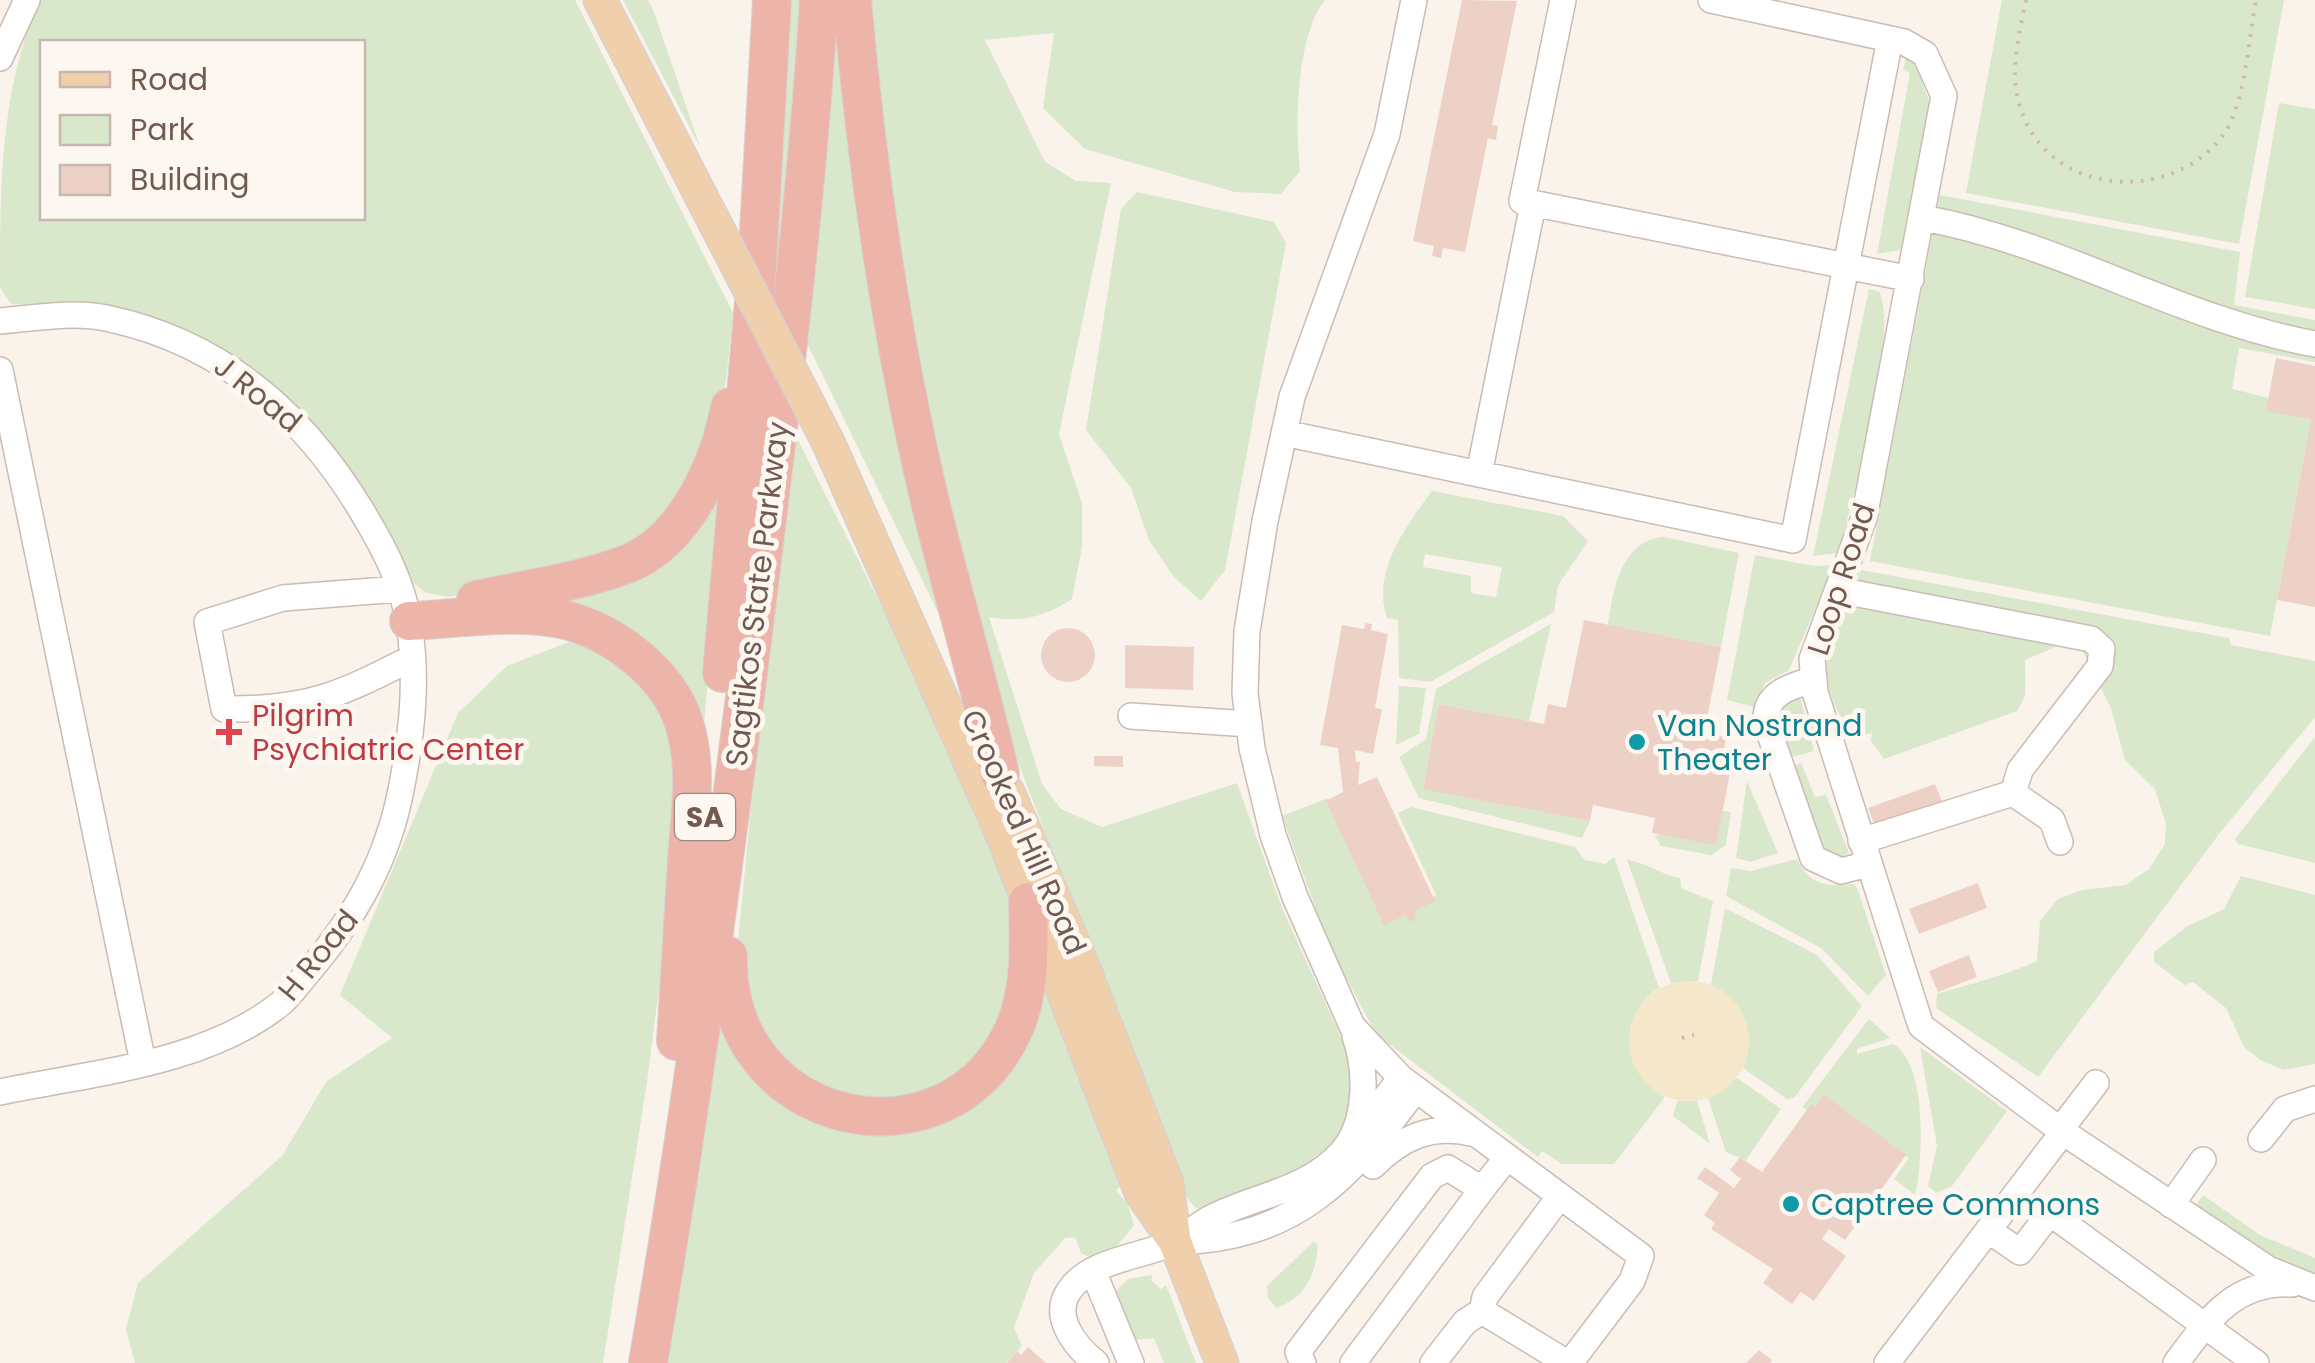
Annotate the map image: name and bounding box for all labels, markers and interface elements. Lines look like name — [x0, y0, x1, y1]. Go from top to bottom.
legend — [40, 40, 365, 220]
text: Road — [130, 58, 208, 101]
text: Park — [130, 108, 195, 151]
text: Building — [130, 158, 250, 201]
street label: J Road — [205, 345, 311, 443]
street label: Sagtikos State Parkway — [715, 419, 800, 769]
street label: Loop Road — [1796, 497, 1886, 661]
place label: Pilgrim Psychiatric Center — [252, 694, 524, 771]
street label: Crooked Hill Road — [951, 703, 1097, 961]
place label: Van Nostrand Theater — [1657, 704, 1863, 781]
marker: Pilgrim Psychiatric Center — [216, 719, 242, 745]
marker: Van Nostrand Theater — [1626, 731, 1648, 753]
road number: SA — [675, 794, 735, 840]
street label: H Road — [268, 900, 368, 1010]
place label: Captree Commons — [1811, 1183, 2100, 1226]
marker: Captree Commons — [1780, 1193, 1802, 1215]

